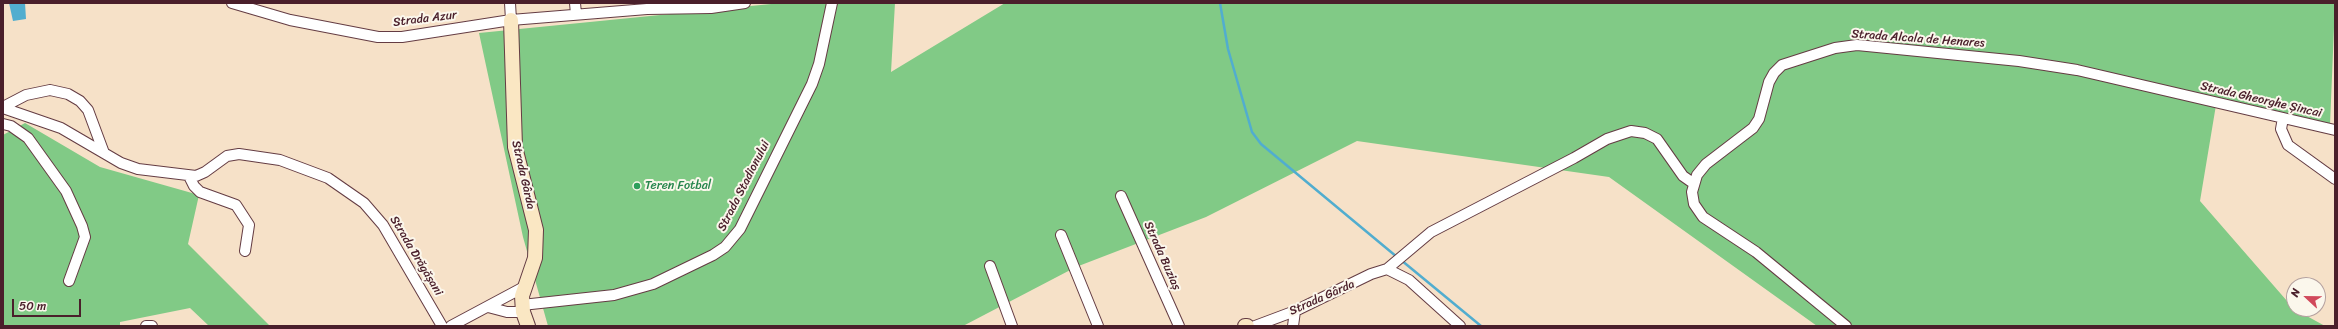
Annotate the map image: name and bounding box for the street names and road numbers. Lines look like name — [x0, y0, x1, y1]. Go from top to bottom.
street label: Strada Azur — [392, 8, 458, 30]
street label: Strada Alcala de Henares — [1851, 27, 1985, 51]
street label: Strada Gheorghe Șincai — [2199, 79, 2323, 121]
street label: Strada Stadionului — [715, 138, 773, 234]
street label: Strada Gârda — [508, 139, 538, 211]
street label: Strada Drăgășani — [386, 213, 446, 299]
street label: Strada Buziaș — [1140, 219, 1184, 293]
street label: Strada Gârda — [1287, 277, 1357, 319]

